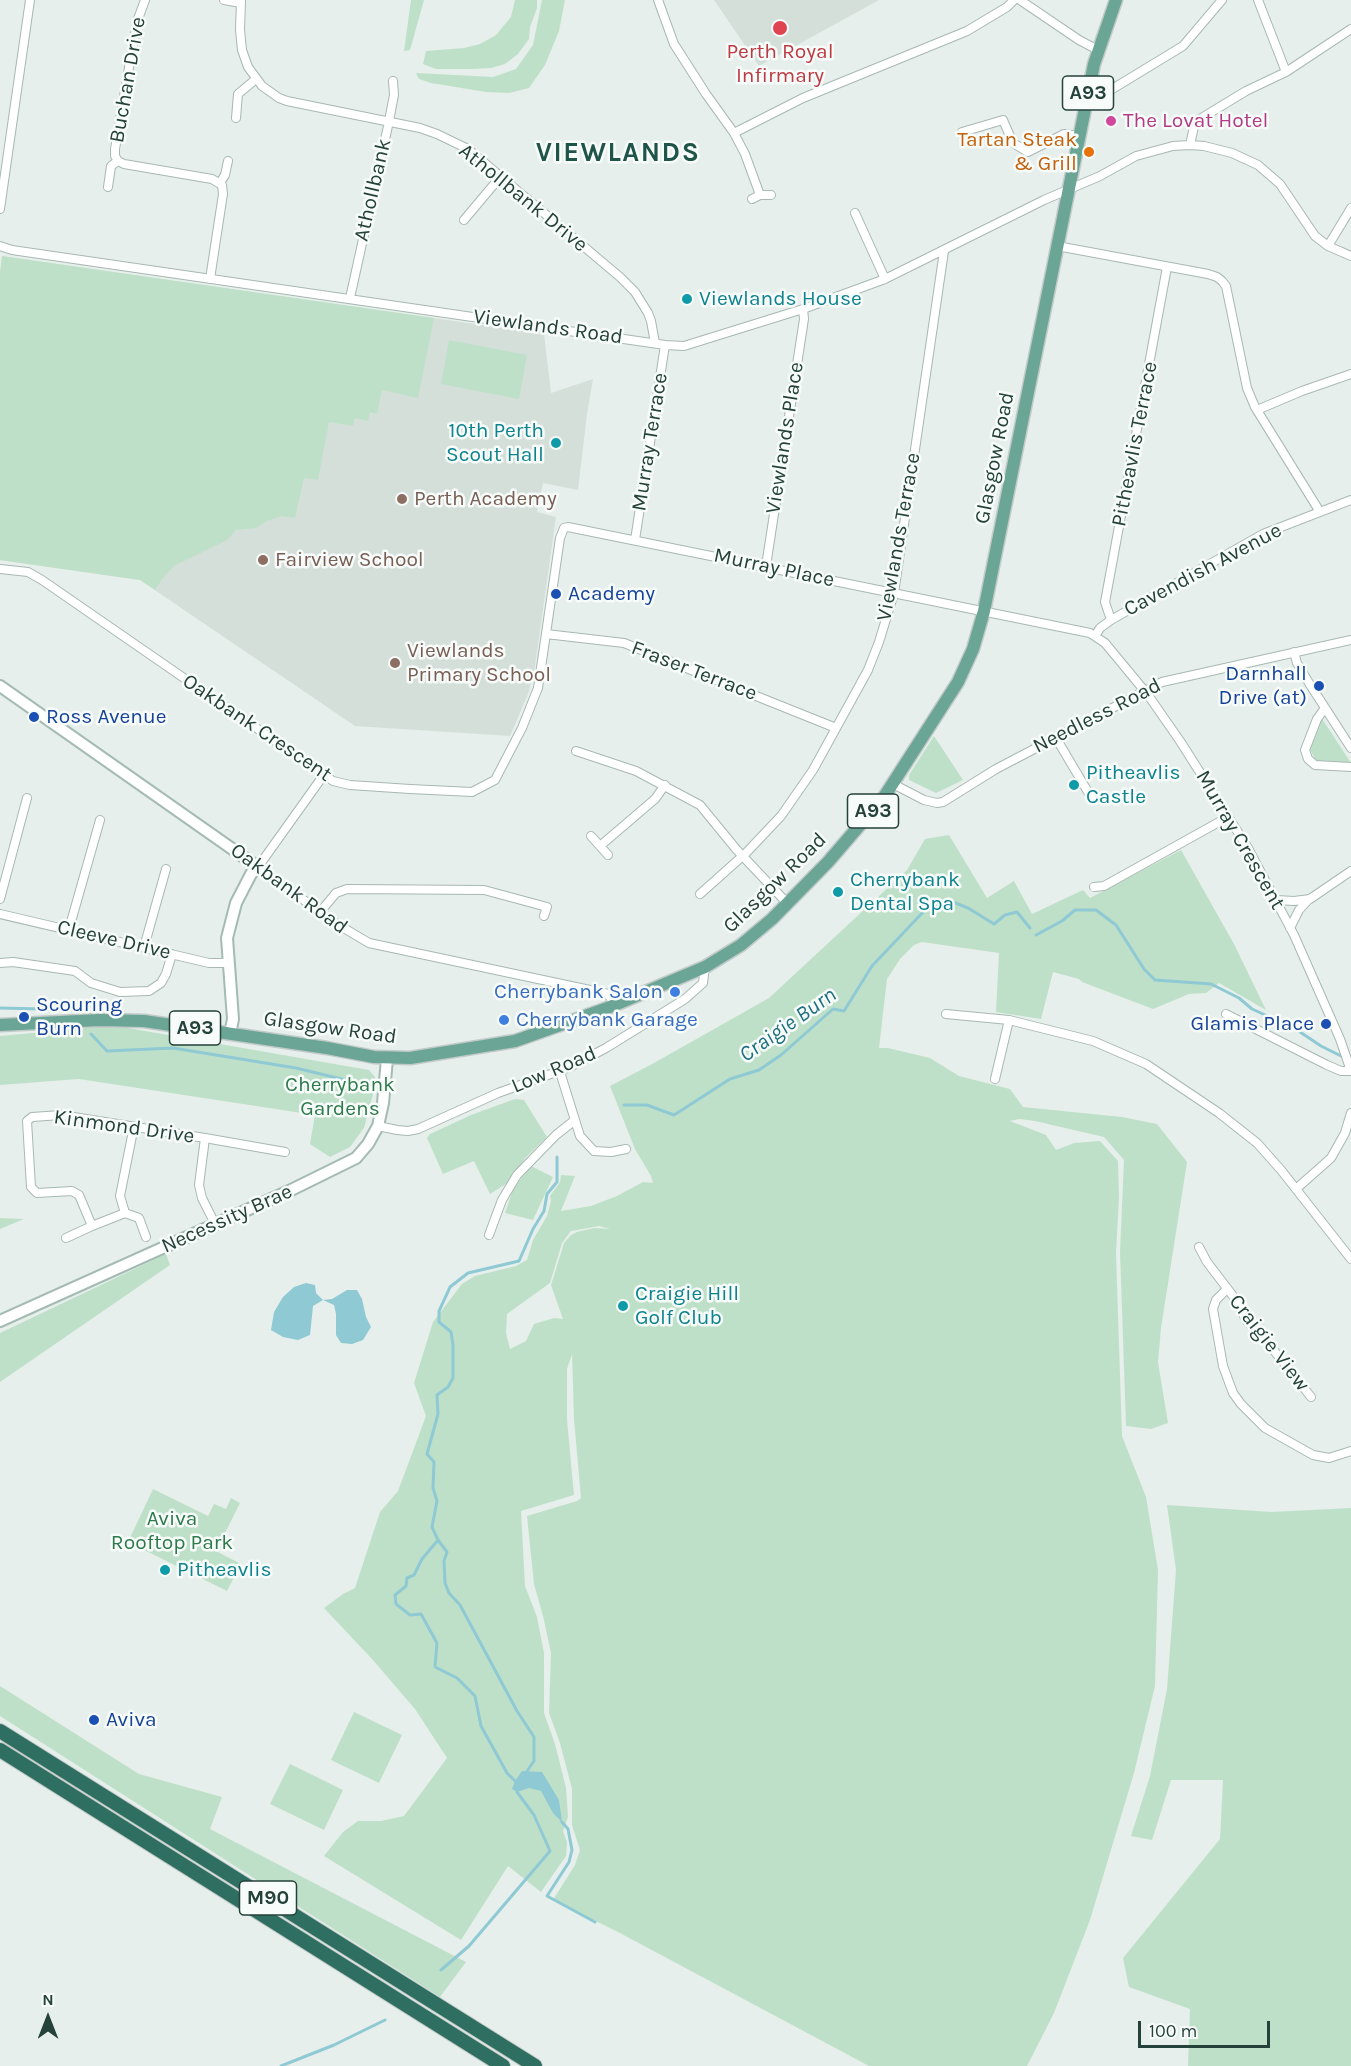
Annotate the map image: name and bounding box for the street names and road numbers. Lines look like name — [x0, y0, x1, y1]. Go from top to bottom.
street label: Buchan Drive — [105, 15, 151, 145]
road number: A93 — [1062, 76, 1114, 110]
street label: Athollbank — [349, 136, 397, 244]
street label: Athollbank Drive — [454, 138, 592, 258]
street label: Viewlands Road — [471, 304, 625, 350]
street label: Pitheavlis Terrace — [1107, 359, 1163, 529]
street label: Viewlands Place — [761, 360, 809, 516]
street label: Murray Terrace — [627, 371, 673, 513]
street label: Glasgow Road — [970, 390, 1020, 526]
street label: Viewlands Terrace — [872, 451, 926, 623]
street label: Cavendish Avenue — [1120, 518, 1286, 622]
street label: Murray Place — [711, 543, 837, 593]
street label: Fraser Terrace — [628, 635, 760, 707]
street label: Oakbank Crescent — [177, 669, 337, 787]
street label: Needless Road — [1029, 673, 1165, 759]
street label: Murray Crescent — [1190, 766, 1290, 914]
road number: A93 — [848, 794, 898, 828]
street label: Glasgow Road — [718, 827, 832, 939]
street label: Oakbank Road — [225, 838, 353, 940]
street label: Cleeve Drive — [55, 915, 173, 965]
street label: Glasgow Road — [262, 1006, 398, 1050]
road number: A93 — [170, 1011, 220, 1045]
street label: Low Road — [508, 1041, 600, 1099]
street label: Kinmond Drive — [52, 1105, 196, 1149]
street label: Necessity Brae — [158, 1179, 296, 1259]
street label: Craigie View — [1223, 1289, 1315, 1397]
road number: M90 — [240, 1881, 296, 1915]

